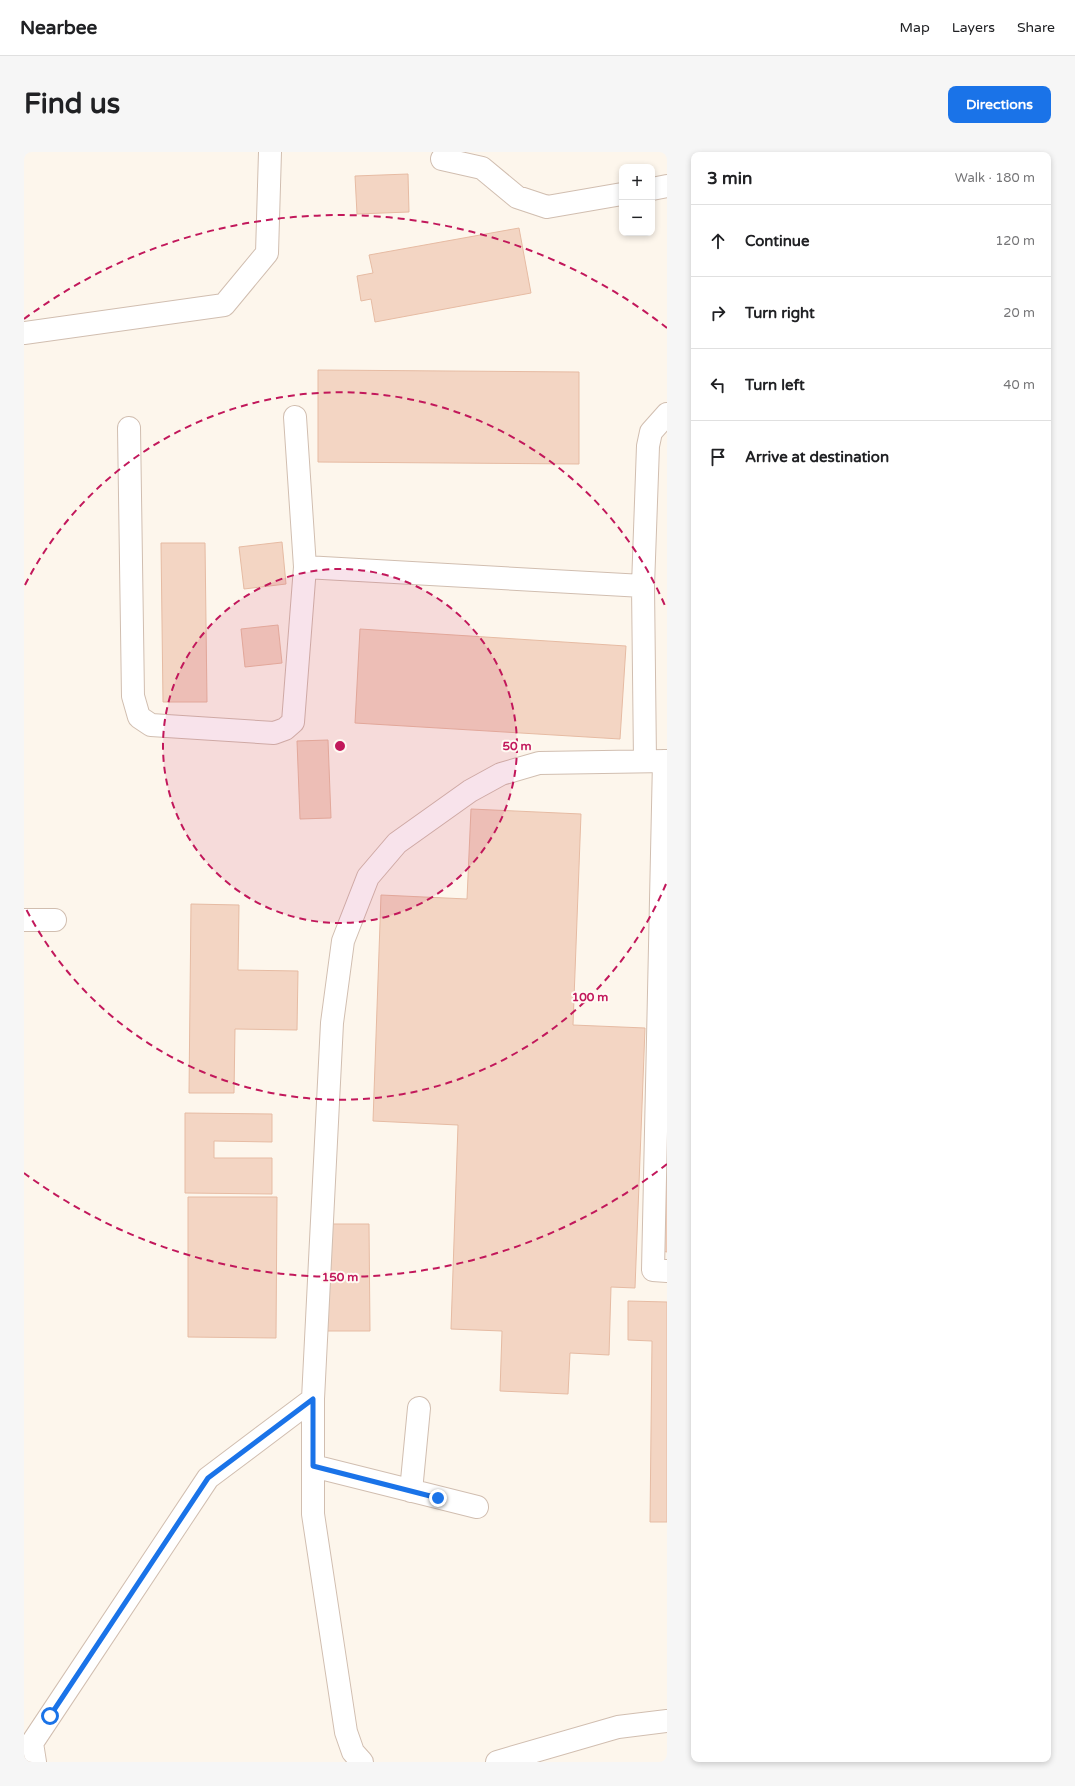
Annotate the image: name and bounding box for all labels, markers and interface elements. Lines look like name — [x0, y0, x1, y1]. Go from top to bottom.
text: Nearbee — [20, 17, 97, 39]
text: Map — [900, 19, 930, 36]
text: Layers — [952, 19, 995, 36]
text: Share — [1017, 19, 1055, 36]
button: Directions — [948, 86, 1051, 123]
text: Find us — [24, 87, 120, 121]
map controls — [619, 164, 655, 236]
button: + — [619, 164, 655, 200]
text: 3 min — [707, 168, 752, 189]
text: Walk · 180 m — [955, 170, 1035, 186]
button: − — [619, 200, 655, 236]
icon: ahead — [707, 230, 729, 252]
text: Continue — [745, 232, 809, 250]
text: 120 m — [995, 233, 1035, 249]
icon: right — [707, 302, 729, 324]
text: Turn right — [745, 304, 815, 322]
text: 20 m — [1003, 305, 1035, 321]
icon: left — [707, 374, 729, 396]
text: Turn left — [745, 376, 805, 394]
text: 40 m — [1003, 377, 1035, 393]
icon: arrive — [707, 446, 729, 468]
text: Arrive at destination — [745, 448, 889, 466]
centre of rings — [333, 739, 347, 753]
text: 50 m — [502, 739, 532, 753]
text: 100 m — [572, 990, 608, 1004]
text: 150 m — [322, 1270, 358, 1284]
route end — [429, 1489, 447, 1507]
route start — [41, 1707, 59, 1725]

